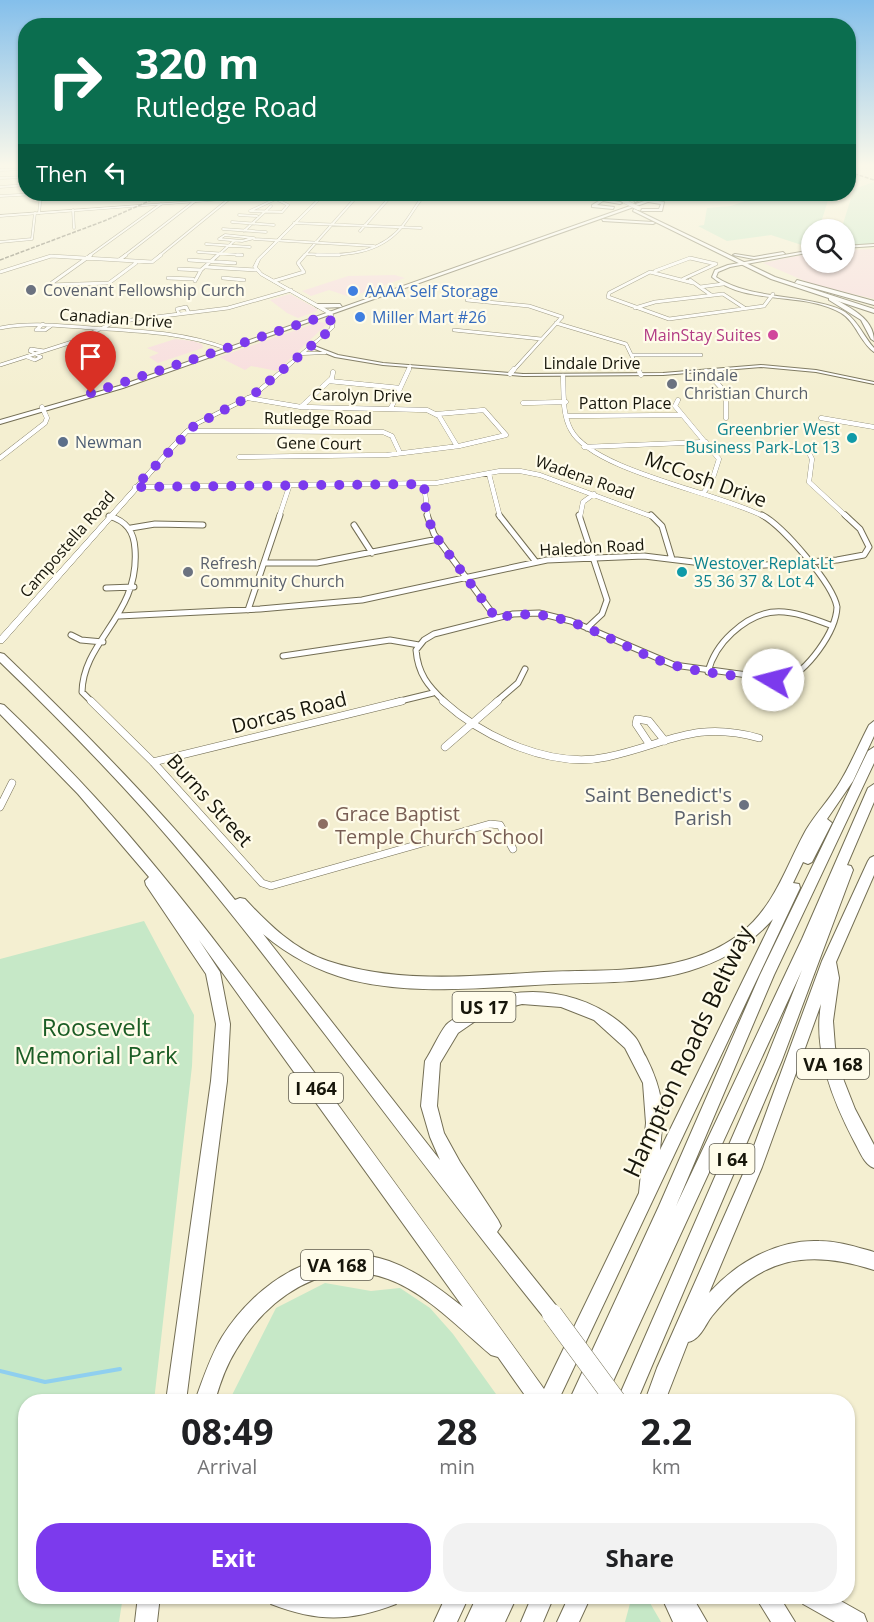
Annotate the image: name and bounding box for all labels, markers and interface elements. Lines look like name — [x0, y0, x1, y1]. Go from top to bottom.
text: 320 m — [135, 34, 259, 91]
icon: right — [36, 42, 114, 120]
text: Rutledge Road — [135, 88, 318, 125]
icon: left — [99, 156, 132, 189]
text: Then — [36, 158, 87, 188]
map controls — [801, 219, 855, 273]
button: search — [801, 219, 855, 273]
place label: Covenant Fellowship Curch — [43, 279, 245, 301]
place label: AAAA Self Storage — [365, 280, 498, 302]
marker: Covenant Fellowship Curch — [24, 283, 38, 297]
marker: AAAA Self Storage — [346, 284, 360, 298]
street label: Canadian Drive — [59, 303, 173, 333]
place label: Miller Mart #26 — [372, 306, 487, 328]
marker: Miller Mart #26 — [353, 310, 367, 324]
place label: MainStay Suites — [643, 324, 761, 346]
marker: MainStay Suites — [766, 328, 780, 342]
pin — [65, 331, 116, 393]
icon: arrive — [74, 340, 107, 373]
street label: Lindale Drive — [543, 352, 641, 374]
place label: Lindale Christian Church — [684, 364, 808, 404]
marker: Lindale Christian Church — [665, 377, 679, 391]
street label: Carolyn Drive — [312, 383, 412, 407]
street label: Patton Place — [579, 392, 671, 414]
street label: Rutledge Road — [264, 407, 372, 429]
place label: Greenbrier West Business Park-Lot 13 — [685, 418, 840, 458]
place label: Newman — [75, 431, 142, 453]
street label: Gene Court — [276, 431, 362, 455]
marker: Greenbrier West Business Park-Lot 13 — [845, 431, 859, 445]
marker: Newman — [56, 435, 70, 449]
street label: McCosh Drive — [641, 444, 771, 514]
street label: Wadena Road — [532, 450, 638, 504]
street label: Campostella Road — [14, 486, 120, 602]
street label: Haledon Road — [539, 533, 645, 561]
place label: Refresh Community Church — [200, 552, 345, 592]
place label: Westover Replat Lt 35 36 37 & Lot 4 — [694, 552, 834, 592]
marker: Refresh Community Church — [181, 565, 195, 579]
marker: Westover Replat Lt 35 36 37 & Lot 4 — [675, 565, 689, 579]
position arrow — [741, 648, 805, 712]
street label: Dorcas Road — [229, 685, 349, 739]
street label: Burns Street — [161, 748, 259, 852]
place label: Saint Benedict's Parish — [585, 781, 732, 831]
marker: Saint Benedict's Parish — [737, 798, 751, 812]
place label: Grace Baptist Temple Church School — [335, 800, 544, 850]
marker: Grace Baptist Temple Church School — [316, 817, 330, 831]
street label: Hampton Roads Beltway — [614, 919, 760, 1182]
road number: US 17 — [452, 992, 516, 1022]
park label: Roosevelt Memorial Park — [14, 1010, 178, 1071]
road number: VA 168 — [797, 1049, 869, 1079]
road number: I 464 — [289, 1073, 343, 1103]
road number: I 64 — [710, 1144, 754, 1174]
road number: VA 168 — [301, 1250, 373, 1280]
text: 08:49 — [181, 1407, 274, 1456]
text: 28 — [436, 1407, 478, 1456]
text: 2.2 — [641, 1407, 692, 1456]
text: Arrival — [197, 1453, 257, 1480]
text: min — [439, 1453, 475, 1480]
text: km — [652, 1453, 681, 1480]
button: Exit — [36, 1523, 431, 1592]
button: Share — [443, 1523, 837, 1592]

